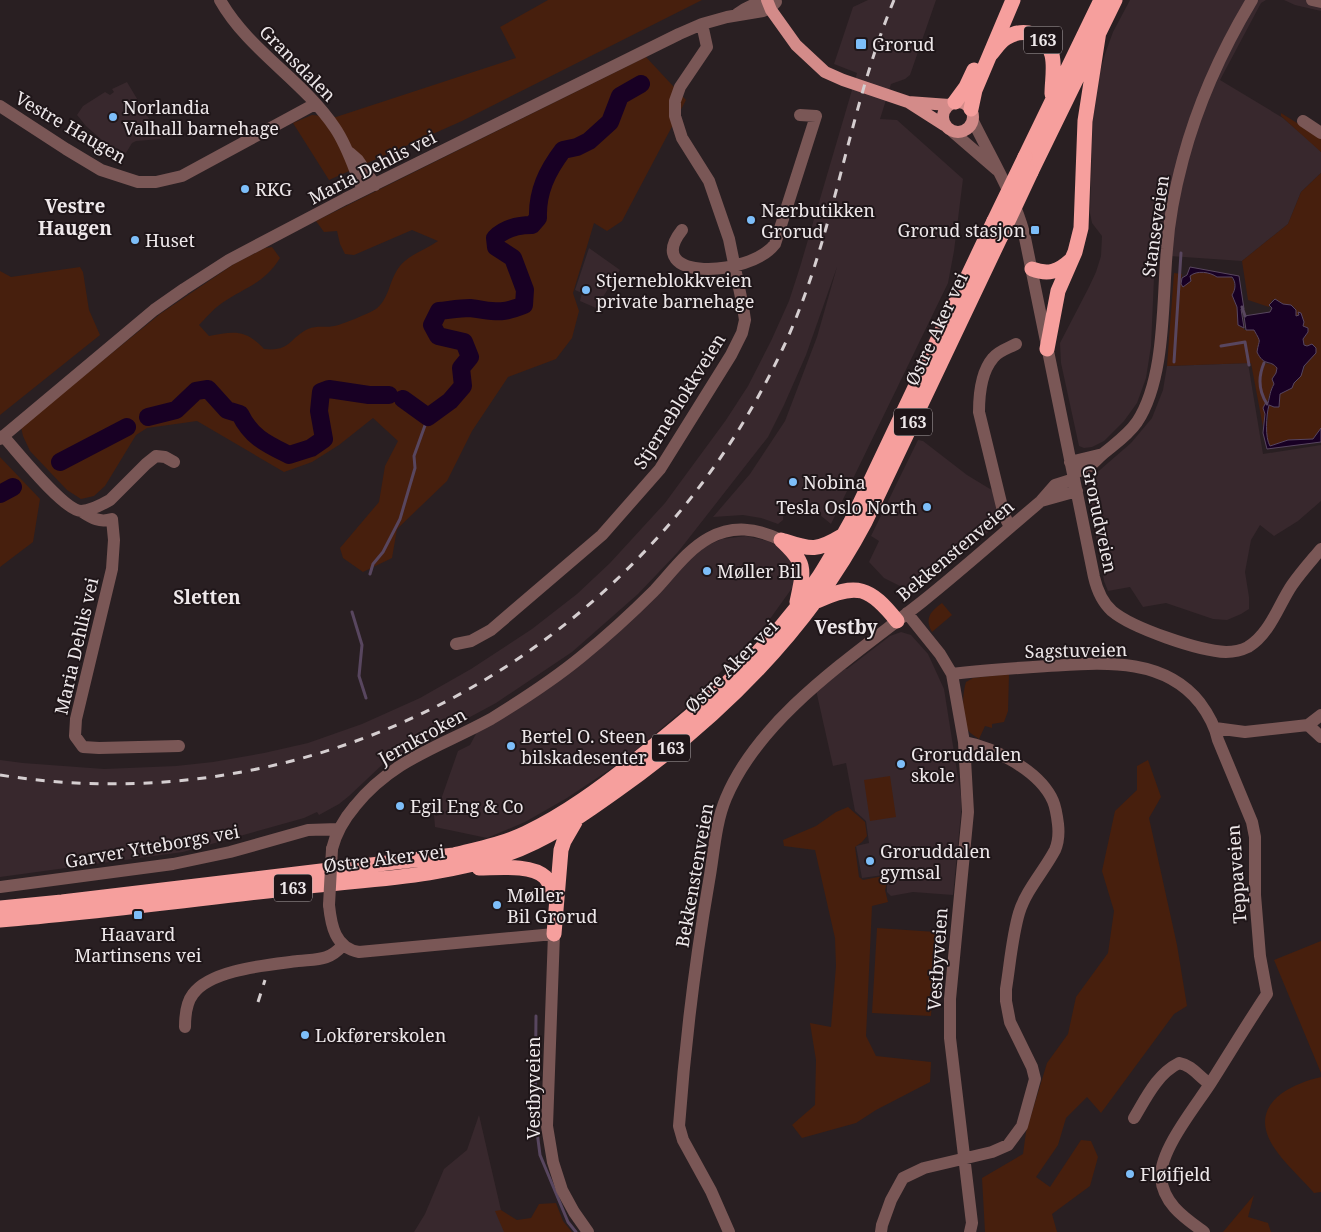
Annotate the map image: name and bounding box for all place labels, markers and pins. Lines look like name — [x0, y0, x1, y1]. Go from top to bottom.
place label: Grorud — [872, 32, 935, 56]
marker: Grorud — [854, 37, 868, 51]
place label: Norlandia Valhall barnehage — [123, 95, 279, 140]
marker: Norlandia Valhall barnehage — [107, 111, 119, 123]
place label: RKG — [255, 177, 292, 201]
marker: RKG — [239, 183, 251, 195]
place label: Nærbutikken Grorud — [761, 198, 875, 243]
marker: Nærbutikken Grorud — [745, 214, 757, 226]
place label: Grorud stasjon — [898, 218, 1025, 242]
marker: Grorud stasjon — [1029, 224, 1041, 236]
place label: Huset — [145, 228, 195, 252]
marker: Huset — [129, 234, 141, 246]
place label: Stjerneblokkveien private barnehage — [596, 268, 754, 313]
marker: Stjerneblokkveien private barnehage — [580, 284, 592, 296]
place label: Nobina — [803, 470, 866, 494]
marker: Nobina — [787, 476, 799, 488]
place label: Tesla Oslo North — [776, 495, 917, 519]
marker: Tesla Oslo North — [921, 501, 933, 513]
place label: Møller Bil — [717, 559, 802, 583]
marker: Møller Bil — [701, 565, 713, 577]
place label: Bertel O. Steen bilskadesenter — [521, 724, 647, 769]
marker: Bertel O. Steen bilskadesenter — [505, 740, 517, 752]
place label: Groruddalen skole — [911, 742, 1022, 787]
marker: Groruddalen skole — [895, 758, 907, 770]
place label: Egil Eng & Co — [410, 794, 524, 818]
marker: Egil Eng & Co — [394, 800, 406, 812]
place label: Groruddalen gymsal — [880, 839, 991, 884]
marker: Groruddalen gymsal — [864, 855, 876, 867]
place label: Møller Bil Grorud — [507, 883, 597, 928]
marker: Møller Bil Grorud — [491, 899, 503, 911]
marker: Haavard Martinsens vei — [132, 909, 144, 921]
place label: Haavard Martinsens vei — [74, 922, 202, 967]
place label: Lokførerskolen — [315, 1023, 447, 1047]
marker: Lokførerskolen — [299, 1029, 311, 1041]
place label: Fløifjeld — [1140, 1162, 1211, 1186]
marker: Fløifjeld — [1124, 1168, 1136, 1180]

